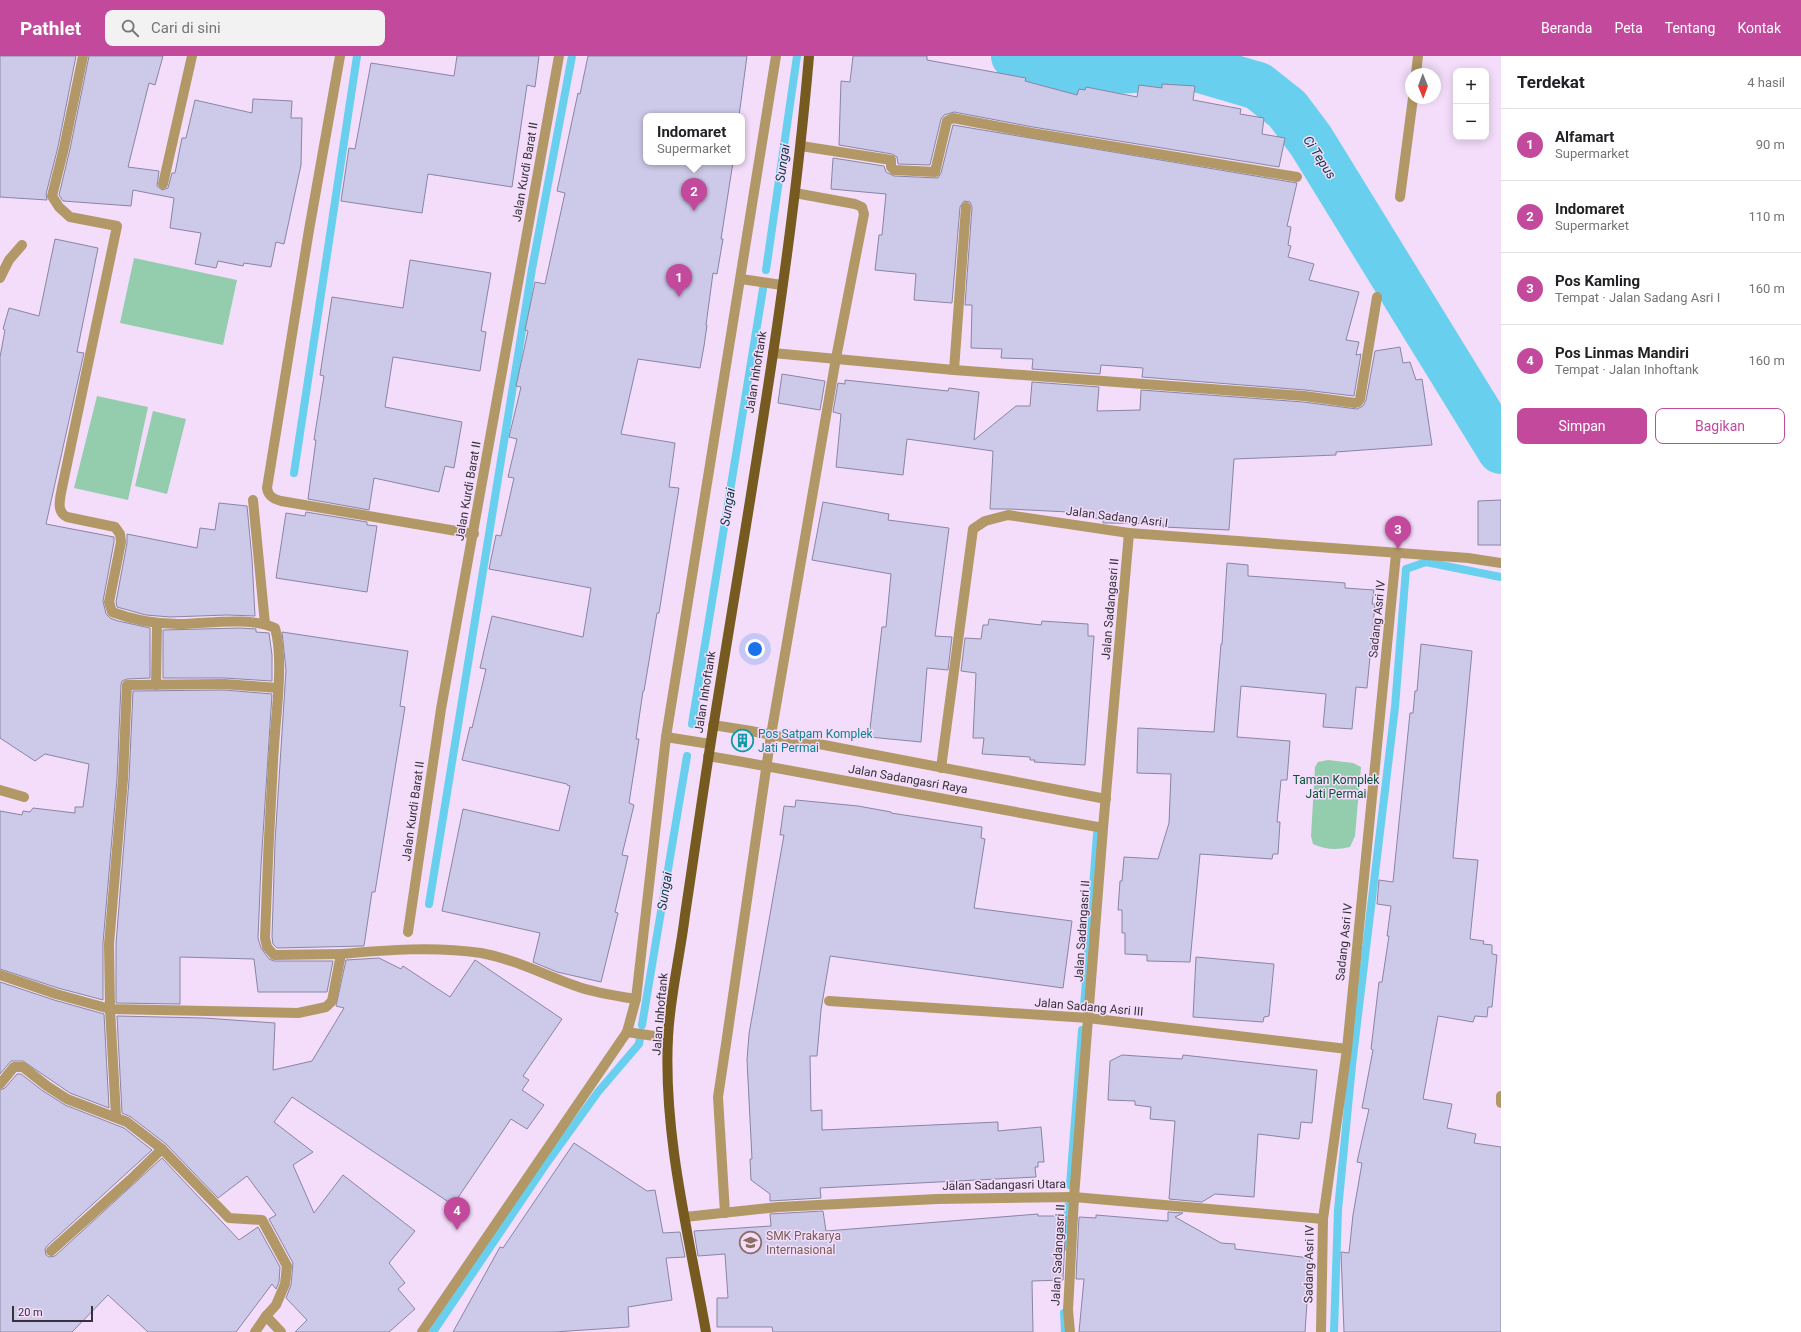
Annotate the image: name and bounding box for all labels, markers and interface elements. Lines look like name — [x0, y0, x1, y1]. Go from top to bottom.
search box — [105, 10, 385, 46]
text: Pathlet — [20, 17, 81, 40]
icon: search — [119, 17, 141, 39]
text: Cari di sini — [151, 19, 221, 37]
text: Beranda — [1541, 20, 1592, 36]
text: Peta — [1614, 20, 1643, 36]
text: Tentang — [1665, 20, 1715, 36]
text: Kontak — [1737, 20, 1781, 36]
north arrow — [1405, 68, 1441, 104]
map controls — [1453, 68, 1489, 140]
button: + — [1453, 68, 1489, 104]
text: Terdekat — [1517, 72, 1585, 92]
text: 4 hasil — [1747, 75, 1785, 90]
button: − — [1453, 104, 1489, 140]
popup — [643, 113, 745, 165]
street label: Jalan Kurdi Barat II — [509, 121, 541, 223]
text: Indomaret — [657, 123, 726, 141]
text: Alfamart — [1555, 128, 1614, 146]
water label: Ci Tepus — [1300, 133, 1339, 182]
text: 1 — [1526, 137, 1534, 152]
text: 90 m — [1756, 137, 1785, 152]
text: Supermarket — [657, 141, 731, 156]
water label: Sungai — [772, 142, 793, 183]
text: Supermarket — [1555, 146, 1629, 161]
pin: 2 — [681, 178, 707, 211]
text: Indomaret — [1555, 200, 1624, 218]
text: 2 — [1526, 209, 1534, 224]
text: 110 m — [1748, 209, 1785, 224]
text: Supermarket — [1555, 218, 1629, 233]
pin: 1 — [666, 264, 692, 297]
text: Pos Kamling — [1555, 272, 1640, 290]
text: 3 — [1526, 281, 1534, 296]
text: 160 m — [1748, 281, 1785, 296]
text: Tempat · Jalan Sadang Asri I — [1555, 290, 1720, 305]
street label: Jalan Inhoftank — [743, 329, 770, 414]
text: Pos Linmas Mandiri — [1555, 344, 1689, 362]
text: 4 — [1526, 353, 1534, 368]
text: 160 m — [1748, 353, 1785, 368]
text: Tempat · Jalan Inhoftank — [1555, 362, 1699, 377]
button: Simpan — [1517, 408, 1647, 444]
button: Bagikan — [1655, 408, 1785, 444]
street label: Jalan Kurdi Barat II — [452, 440, 484, 542]
water label: Sungai — [717, 486, 738, 527]
street label: Jalan Sadang Asri I — [1065, 504, 1169, 530]
pin: 3 — [1385, 516, 1411, 549]
street label: Jalan Sadangasri II — [1099, 558, 1121, 660]
street label: Sadang Asri IV — [1366, 579, 1388, 659]
your location — [745, 639, 765, 659]
street label: Jalan Inhoftank — [692, 649, 719, 734]
place label: Pos Satpam Komplek Jati Permai — [758, 727, 874, 755]
building icon: Pos Satpam Komplek Jati Permai — [730, 728, 756, 754]
street label: Jalan Kurdi Barat II — [399, 760, 427, 862]
street label: Jalan Sadangasri Raya — [847, 762, 969, 796]
park label: Taman Komplek Jati Permai — [1293, 773, 1380, 801]
water label: Sungai — [654, 870, 675, 911]
street label: Jalan Sadangasri II — [1071, 880, 1093, 982]
street label: Sadang Asri IV — [1333, 902, 1355, 982]
street label: Jalan Inhoftank — [649, 971, 671, 1056]
street label: Jalan Sadang Asri III — [1034, 995, 1144, 1019]
street label: Jalan Sadangasri Utara — [942, 1177, 1066, 1193]
pin: 4 — [444, 1197, 470, 1230]
street label: Jalan Sadangasri II — [1048, 1204, 1068, 1306]
street label: Sadang Asri IV — [1301, 1224, 1317, 1303]
place label: SMK Prakarya Internasional — [766, 1229, 841, 1257]
school or university icon: SMK Prakarya Internasional — [737, 1230, 763, 1256]
scale bar — [12, 1304, 93, 1323]
text: 20 m — [18, 1306, 43, 1319]

